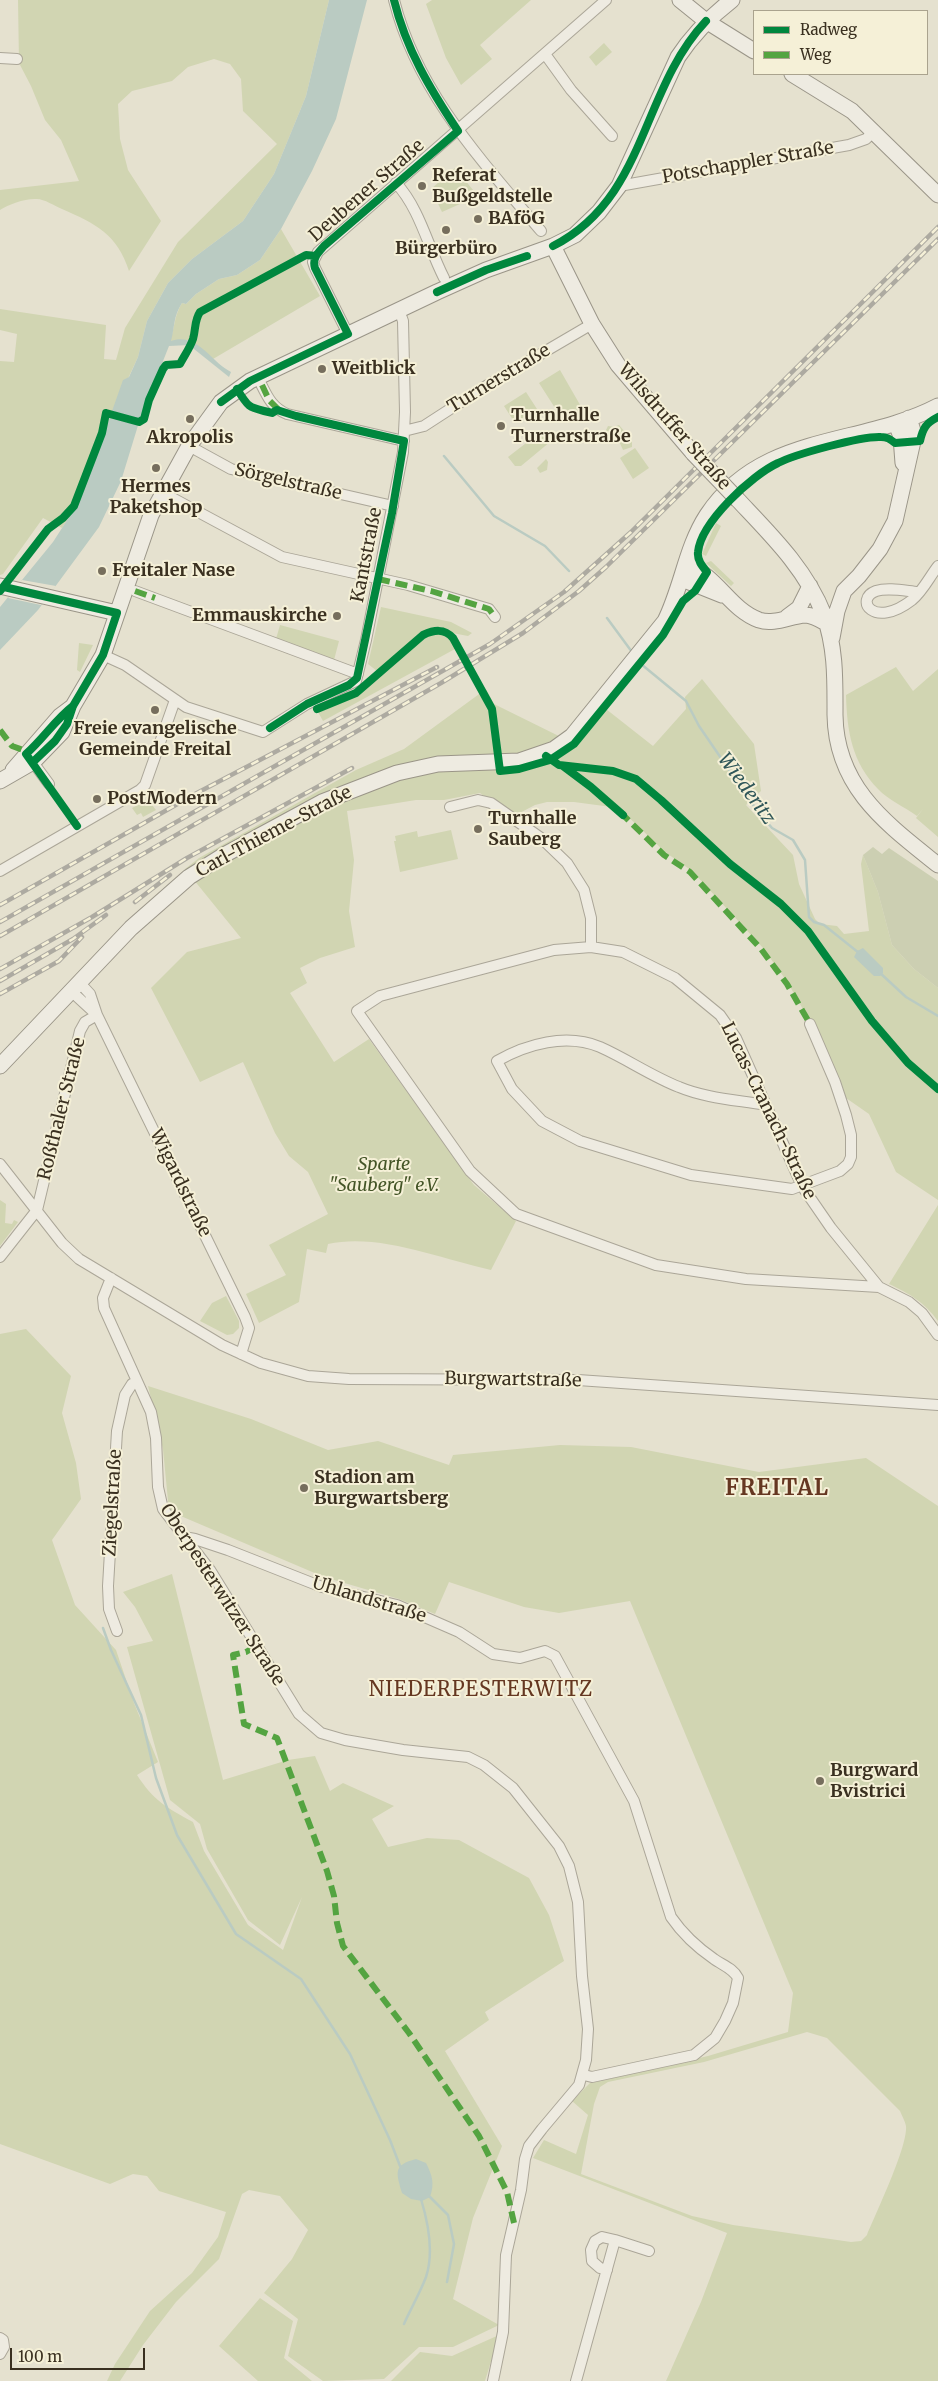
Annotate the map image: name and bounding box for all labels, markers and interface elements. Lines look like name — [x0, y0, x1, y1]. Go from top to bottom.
legend — [753, 10, 928, 75]
text: Radweg — [800, 20, 857, 39]
text: Weg — [800, 45, 831, 64]
street label: Deubener Straße — [305, 135, 429, 247]
street label: Potschappler Straße — [661, 137, 835, 189]
place label: Referat Bußgeldstelle — [432, 165, 552, 208]
marker: Referat Bußgeldstelle — [416, 180, 428, 192]
place label: BAföG — [488, 208, 545, 230]
marker: BAföG — [472, 213, 484, 225]
marker: Bürgerbüro — [440, 224, 452, 236]
place label: Bürgerbüro — [395, 238, 497, 260]
street label: Turnerstraße — [444, 340, 554, 418]
place label: Weitblick — [332, 358, 416, 380]
street label: Wilsdruffer Straße — [613, 359, 735, 495]
marker: Weitblick — [316, 363, 328, 375]
place label: Turnhalle Turnerstraße — [511, 405, 631, 448]
marker: Akropolis — [184, 413, 196, 425]
marker: Turnhalle Turnerstraße — [495, 420, 507, 432]
place label: Akropolis — [146, 427, 234, 449]
street label: Sörgelstraße — [232, 459, 344, 505]
marker: Hermes Paketshop — [150, 462, 162, 474]
place label: Hermes Paketshop — [109, 476, 203, 518]
street label: Kantstraße — [347, 506, 387, 604]
place label: Freitaler Nase — [112, 560, 235, 582]
marker: Freitaler Nase — [96, 565, 108, 577]
place label: Emmauskirche — [192, 605, 327, 627]
marker: Emmauskirche — [331, 610, 343, 622]
marker: Freie evangelische Gemeinde Freital — [149, 704, 161, 716]
place label: Freie evangelische Gemeinde Freital — [73, 718, 237, 761]
water label: Wiederitz — [713, 749, 779, 829]
street label: Carl-Thieme-Straße — [192, 782, 356, 882]
place label: PostModern — [107, 788, 217, 810]
marker: PostModern — [91, 793, 103, 805]
place label: Turnhalle Sauberg — [488, 808, 576, 851]
marker: Turnhalle Sauberg — [472, 823, 484, 835]
street label: Lucas-Cranach-Straße — [716, 1019, 820, 1203]
street label: Roßthaler Straße — [34, 1035, 90, 1183]
street label: Wigardstraße — [145, 1126, 215, 1240]
park label: Sparte "Sauberg" e.V. — [329, 1154, 439, 1196]
street label: Burgwartstraße — [444, 1368, 582, 1392]
street label: Ziegelstraße — [99, 1449, 127, 1557]
place label: Stadion am Burgwartsberg — [314, 1467, 448, 1510]
district label: FREITAL — [724, 1476, 830, 1502]
marker: Stadion am Burgwartsberg — [298, 1482, 310, 1494]
street label: Oberpesterwitzer Straße — [155, 1500, 289, 1690]
street label: Uhlandstraße — [309, 1572, 429, 1628]
district label: NIEDERPESTERWITZ — [367, 1678, 595, 1702]
place label: Burgward Bvistrici — [830, 1760, 918, 1802]
marker: Burgward Bvistrici — [814, 1775, 826, 1787]
scale bar — [12, 2338, 148, 2370]
text: 100 m — [18, 2347, 62, 2366]

